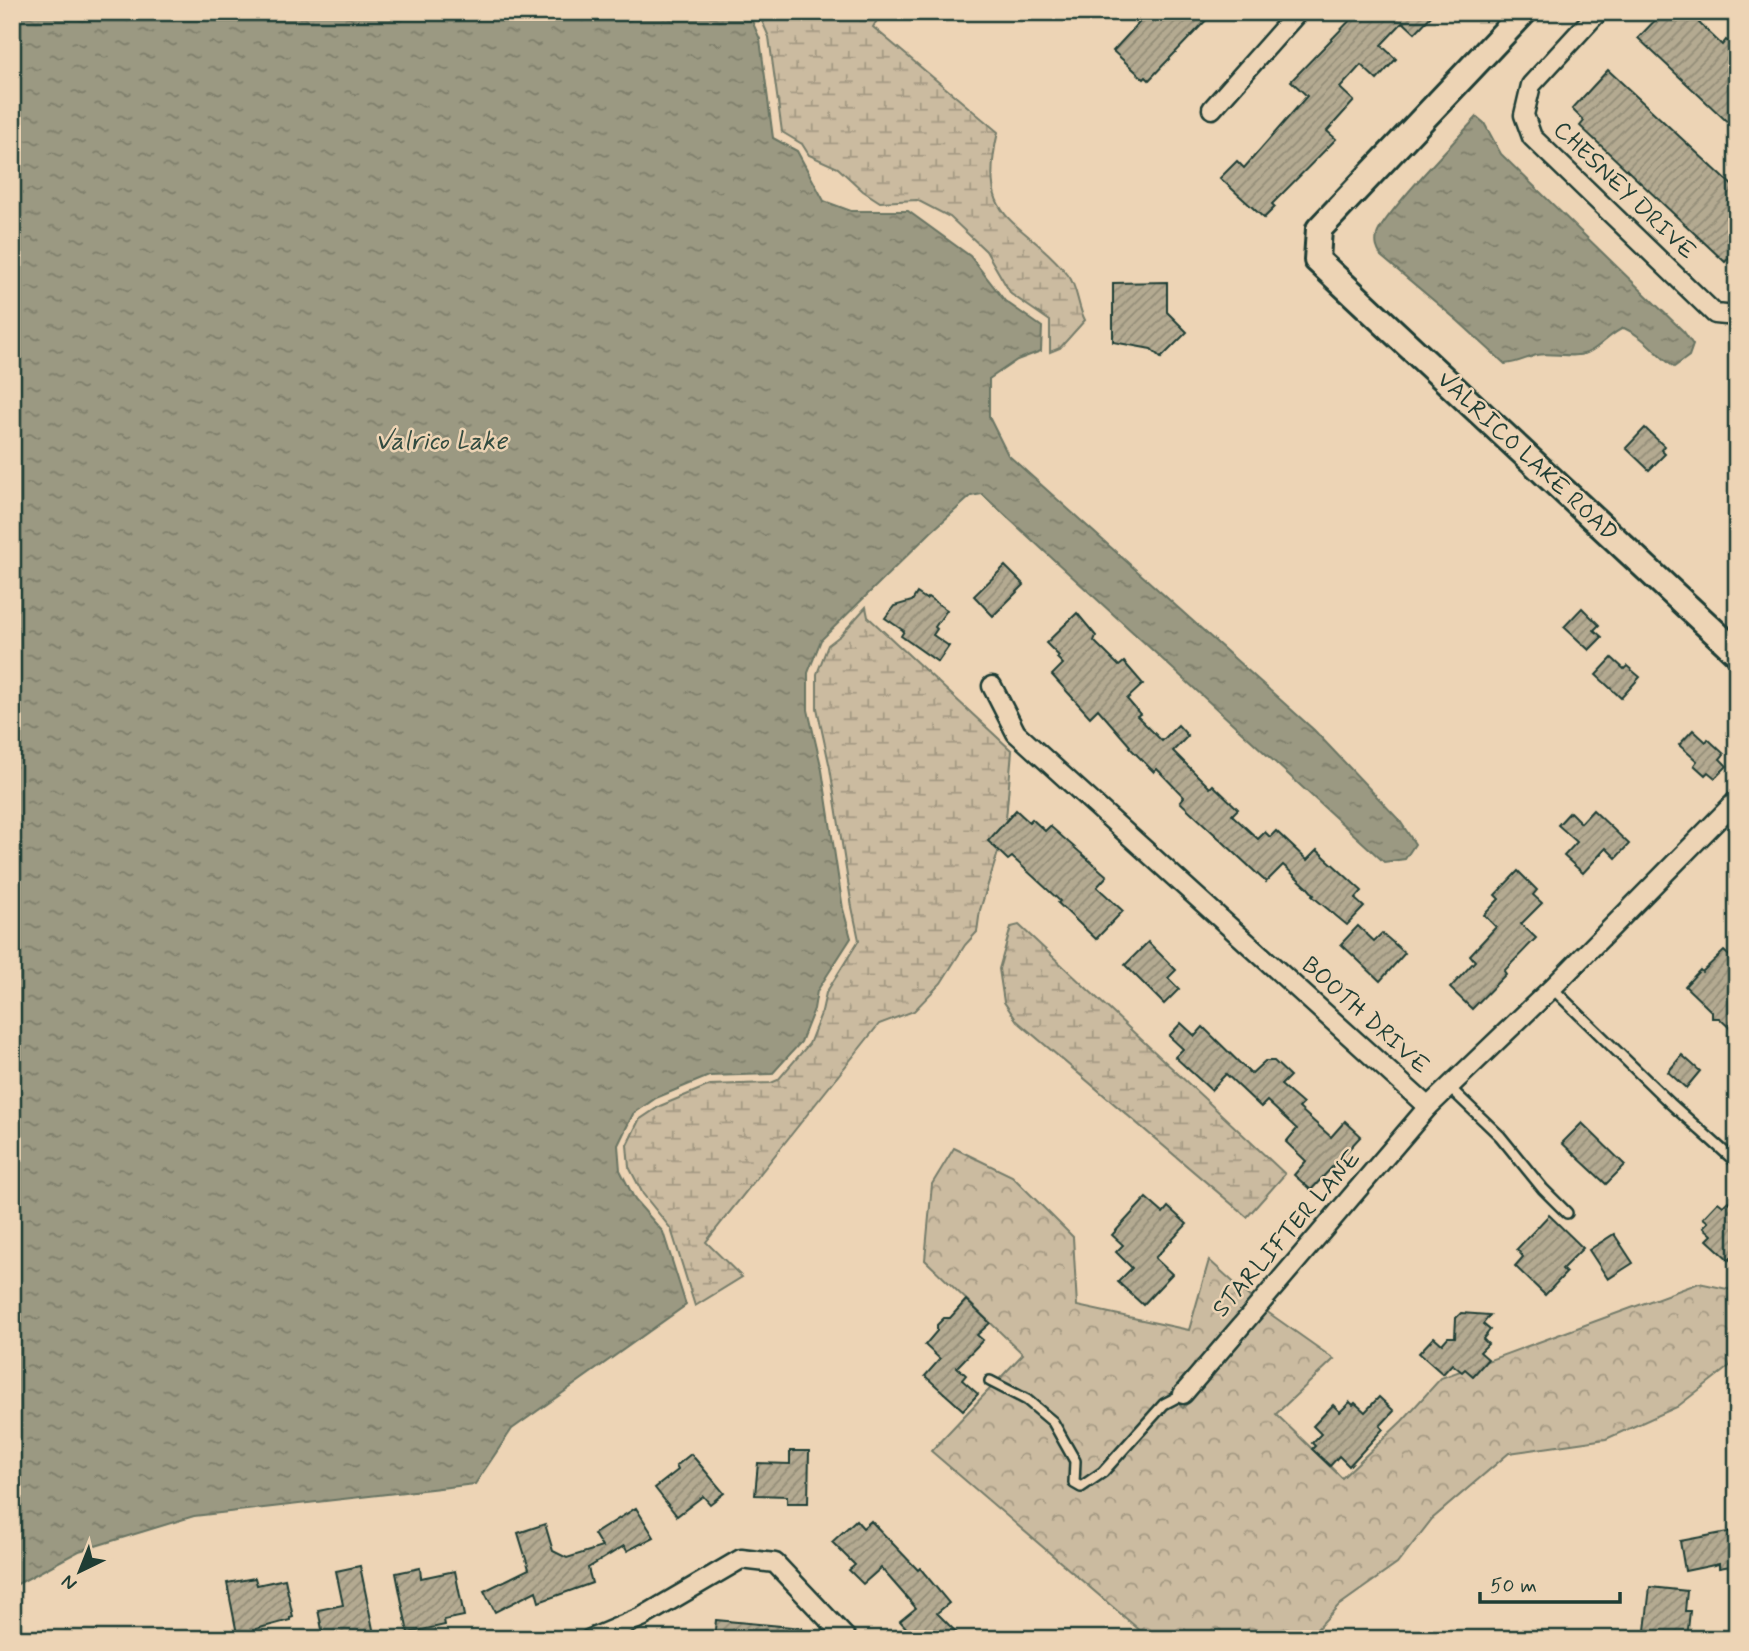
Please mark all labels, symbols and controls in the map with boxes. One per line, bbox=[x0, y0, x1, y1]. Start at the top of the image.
street label: CHESNEY DRIVE bbox=[1546, 115, 1702, 267]
street label: VALRICO LAKE ROAD bbox=[1430, 365, 1624, 549]
water label: Valrico Lake bbox=[375, 425, 508, 459]
street label: BOOTH DRIVE bbox=[1295, 950, 1435, 1082]
street label: STARLIFTER LANE bbox=[1206, 1144, 1368, 1324]
north arrow bbox=[46, 1536, 116, 1606]
scale bar bbox=[1480, 1560, 1620, 1604]
text: N bbox=[56, 1569, 83, 1596]
text: 50 m bbox=[1490, 1572, 1537, 1600]

